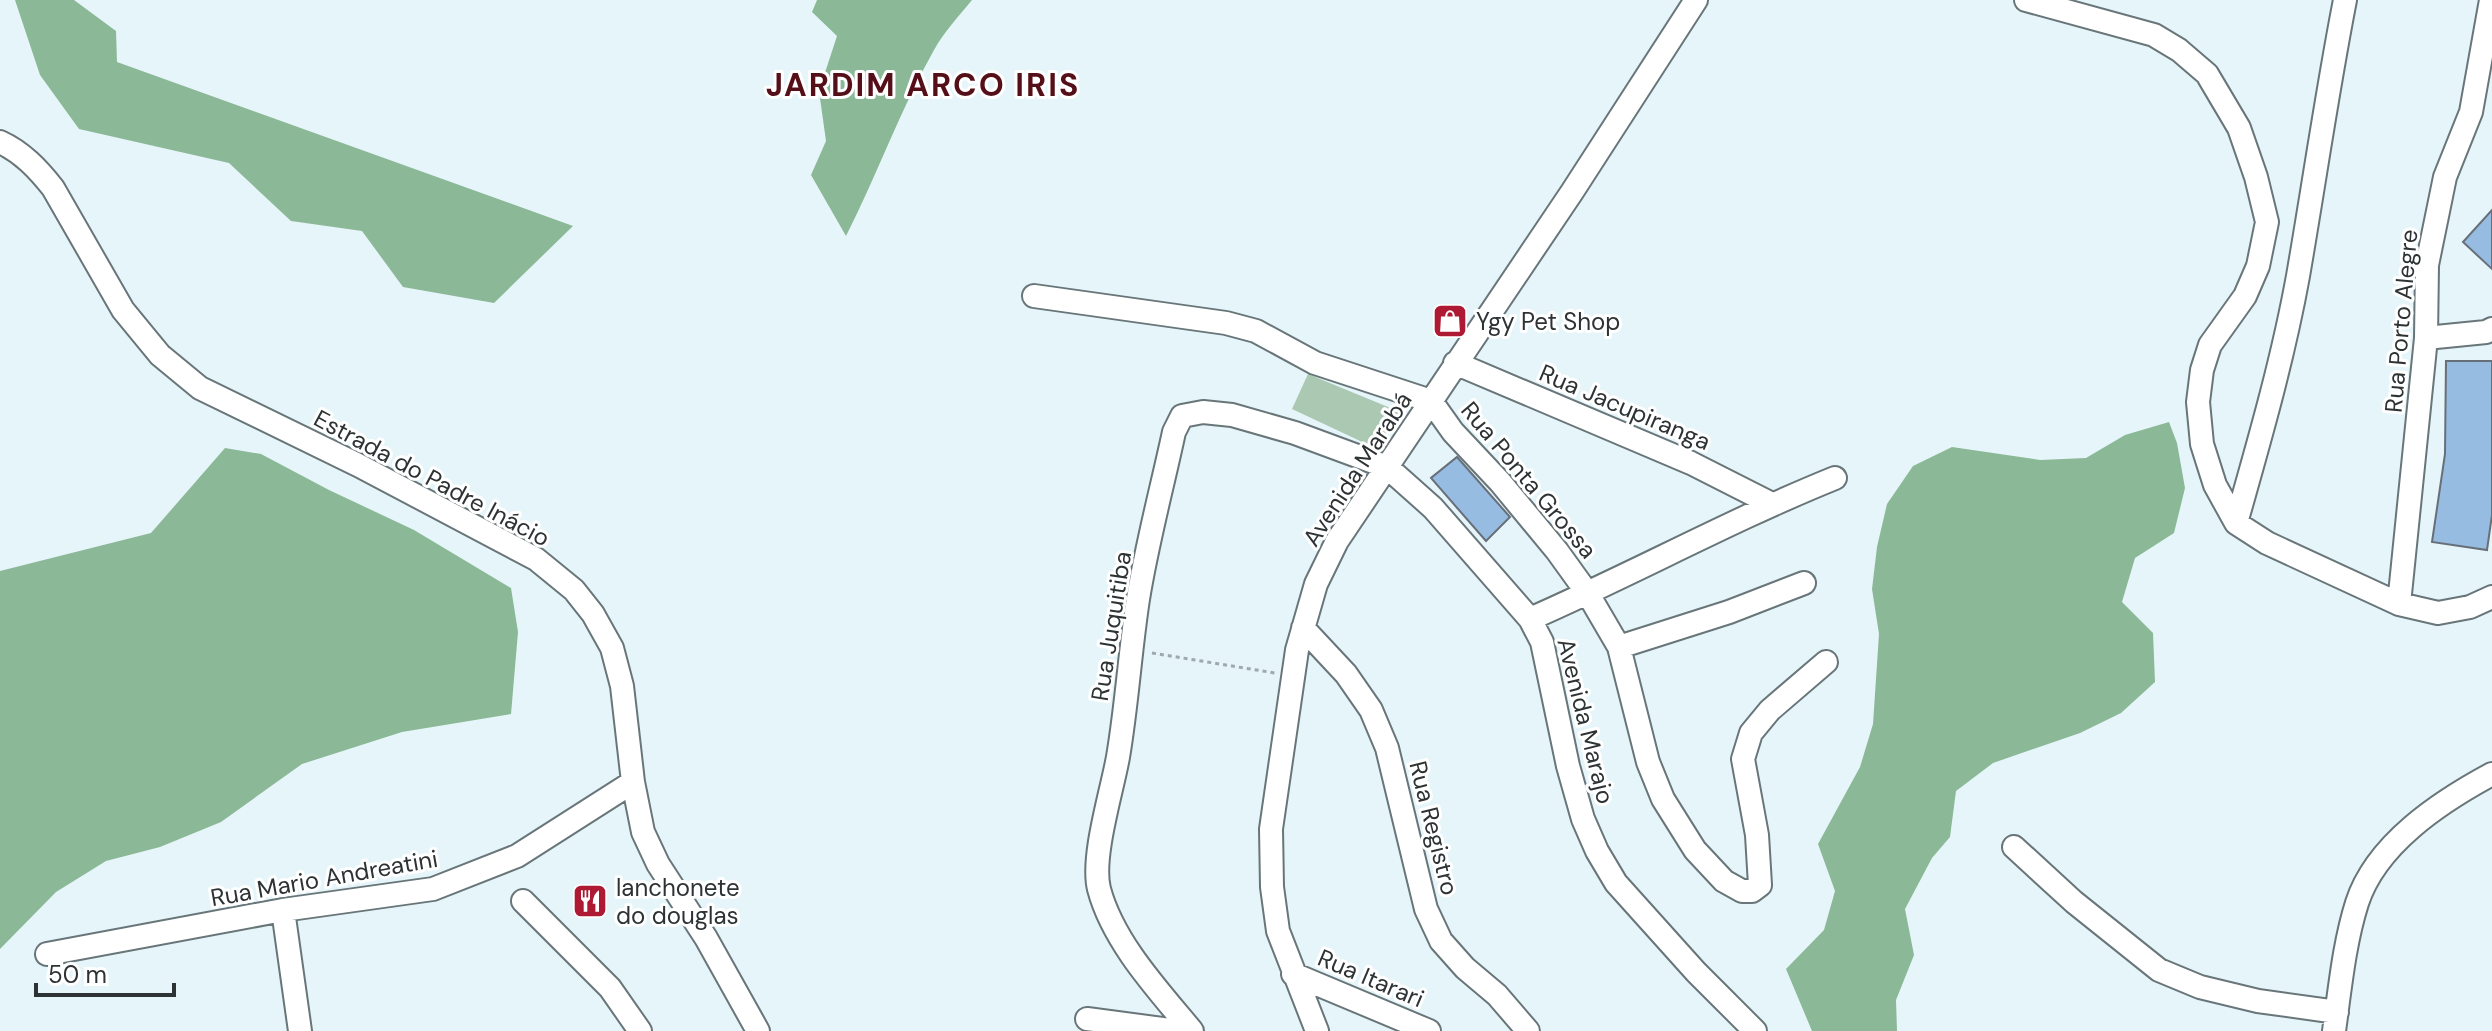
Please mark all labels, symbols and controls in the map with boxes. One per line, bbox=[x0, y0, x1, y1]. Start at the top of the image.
district label: JARDIM ARCO IRIS bbox=[766, 64, 1080, 106]
street label: Rua Porto Alegre bbox=[2378, 228, 2424, 414]
shop icon: Ygy Pet Shop bbox=[1431, 302, 1469, 340]
place label: Ygy Pet Shop bbox=[1476, 306, 1620, 337]
street label: Rua Jacupiranga bbox=[1535, 357, 1715, 457]
street label: Avenida Marabá bbox=[1296, 386, 1418, 552]
street label: Rua Ponta Grossa bbox=[1454, 395, 1604, 565]
street label: Estrada do Padre Inácio bbox=[309, 403, 555, 553]
street label: Rua Juquitiba bbox=[1084, 549, 1138, 703]
street label: Avenida Marajo bbox=[1550, 635, 1622, 807]
street label: Rua Registro bbox=[1402, 758, 1466, 898]
street label: Rua Mario Andreatini bbox=[208, 843, 440, 913]
place label: lanchonete do douglas bbox=[616, 872, 740, 931]
restaurant icon: lanchonete do douglas bbox=[571, 882, 609, 920]
street label: Rua Itarari bbox=[1313, 942, 1429, 1014]
scale bar bbox=[36, 947, 174, 997]
text: 50 m bbox=[48, 959, 107, 990]

